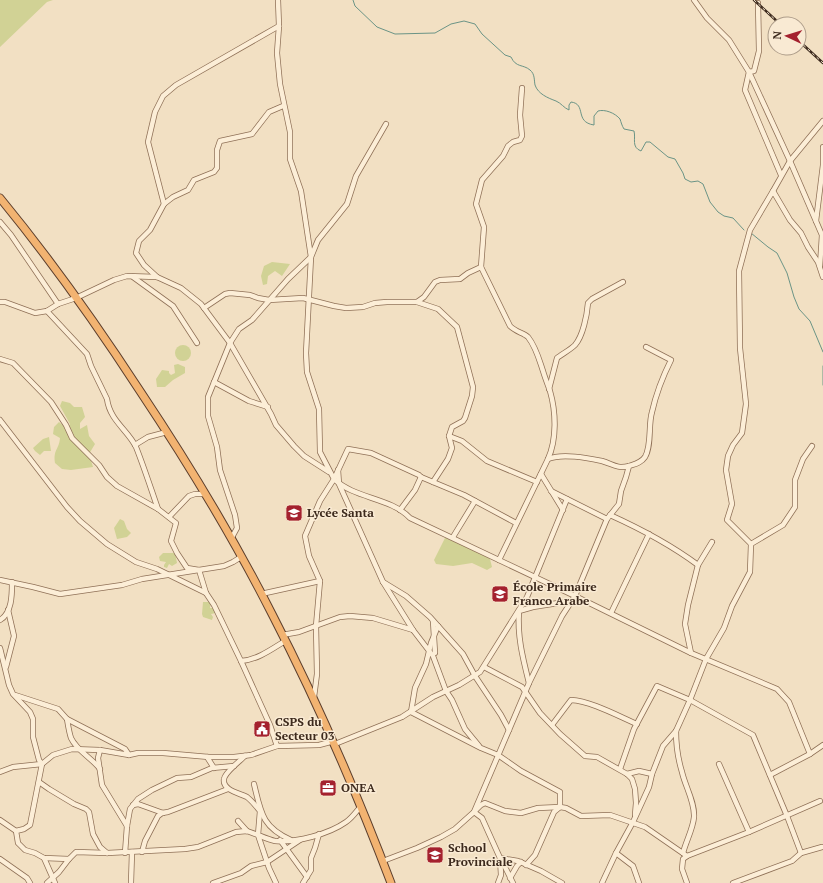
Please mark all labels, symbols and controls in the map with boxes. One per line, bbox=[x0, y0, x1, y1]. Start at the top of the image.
north arrow bbox=[767, 16, 807, 56]
text: N bbox=[770, 30, 784, 40]
school or university icon: Lycée Santa bbox=[284, 503, 304, 523]
place label: Lycée Santa bbox=[307, 505, 374, 520]
place label: École Primaire Franco Arabe bbox=[513, 579, 597, 608]
school or university icon: École Primaire Franco Arabe bbox=[490, 584, 510, 604]
place label: CSPS du Secteur 03 bbox=[275, 714, 335, 743]
public building icon: CSPS du Secteur 03 bbox=[252, 719, 272, 739]
office icon: ONEA bbox=[318, 778, 338, 798]
place label: ONEA bbox=[341, 780, 375, 795]
place label: School Provinciale bbox=[448, 840, 513, 869]
school or university icon: School Provinciale bbox=[425, 845, 445, 865]

